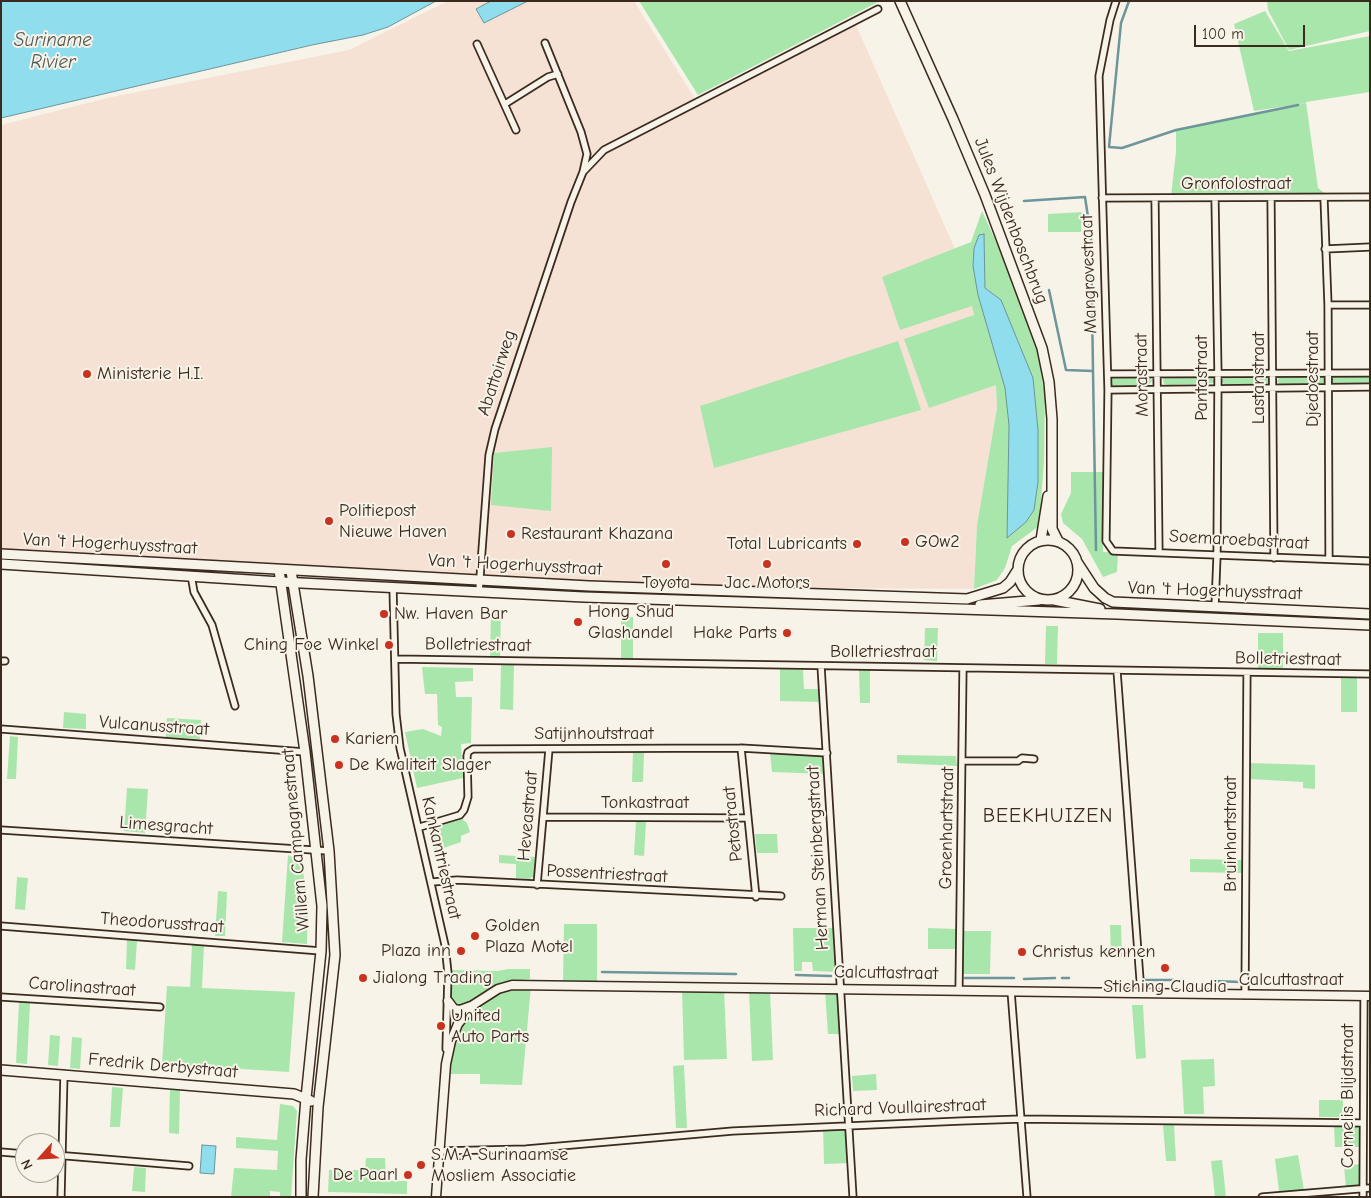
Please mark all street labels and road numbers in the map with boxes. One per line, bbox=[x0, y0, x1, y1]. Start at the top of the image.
street label: Jules Wijdenboschbrug bbox=[969, 135, 1053, 307]
street label: Gronfolostraat bbox=[1181, 173, 1291, 195]
street label: Mangrovestraat bbox=[1076, 214, 1102, 334]
street label: Abattoirweg bbox=[473, 327, 521, 419]
street label: Djedoestraat bbox=[1302, 331, 1324, 427]
street label: Lastanstraat bbox=[1248, 332, 1270, 424]
street label: Morastraat bbox=[1130, 333, 1154, 417]
street label: Pantastraat bbox=[1191, 335, 1213, 421]
street label: Soemaroebastraat bbox=[1168, 526, 1310, 554]
street label: Van 't Hogerhuysstraat bbox=[22, 529, 198, 559]
street label: Van 't Hogerhuysstraat bbox=[427, 550, 603, 580]
street label: Van 't Hogerhuysstraat bbox=[1128, 577, 1302, 605]
street label: Bolletriestraat bbox=[425, 633, 531, 657]
street label: Bolletriestraat bbox=[830, 641, 936, 663]
street label: Bolletriestraat bbox=[1235, 647, 1341, 671]
street label: Vulcanusstraat bbox=[98, 711, 210, 741]
street label: Satijnhoutstraat bbox=[534, 723, 654, 745]
street label: Willem Campagnestraat bbox=[277, 748, 315, 932]
street label: Herman Steinbergstraat bbox=[802, 765, 834, 951]
street label: Groenhartstraat bbox=[935, 767, 959, 889]
street label: Heveastraat bbox=[513, 770, 543, 862]
street label: Bruinhartstraat bbox=[1220, 776, 1242, 892]
street label: Petostraat bbox=[718, 785, 748, 863]
street label: Tonkastraat bbox=[601, 792, 689, 814]
street label: Kankantriestraat bbox=[416, 794, 466, 922]
street label: Limesgracht bbox=[119, 812, 213, 840]
street label: Possentriestraat bbox=[546, 860, 668, 888]
street label: Theodorusstraat bbox=[100, 908, 224, 938]
street label: Calcuttastraat bbox=[834, 961, 938, 985]
street label: Calcuttastraat bbox=[1239, 969, 1343, 991]
street label: Carolinastraat bbox=[28, 972, 136, 1002]
street label: Cornelis Blijdstraat bbox=[1337, 1024, 1359, 1168]
street label: Fredrik Derbystraat bbox=[87, 1049, 239, 1083]
street label: Richard Voullairestraat bbox=[814, 1094, 986, 1122]

